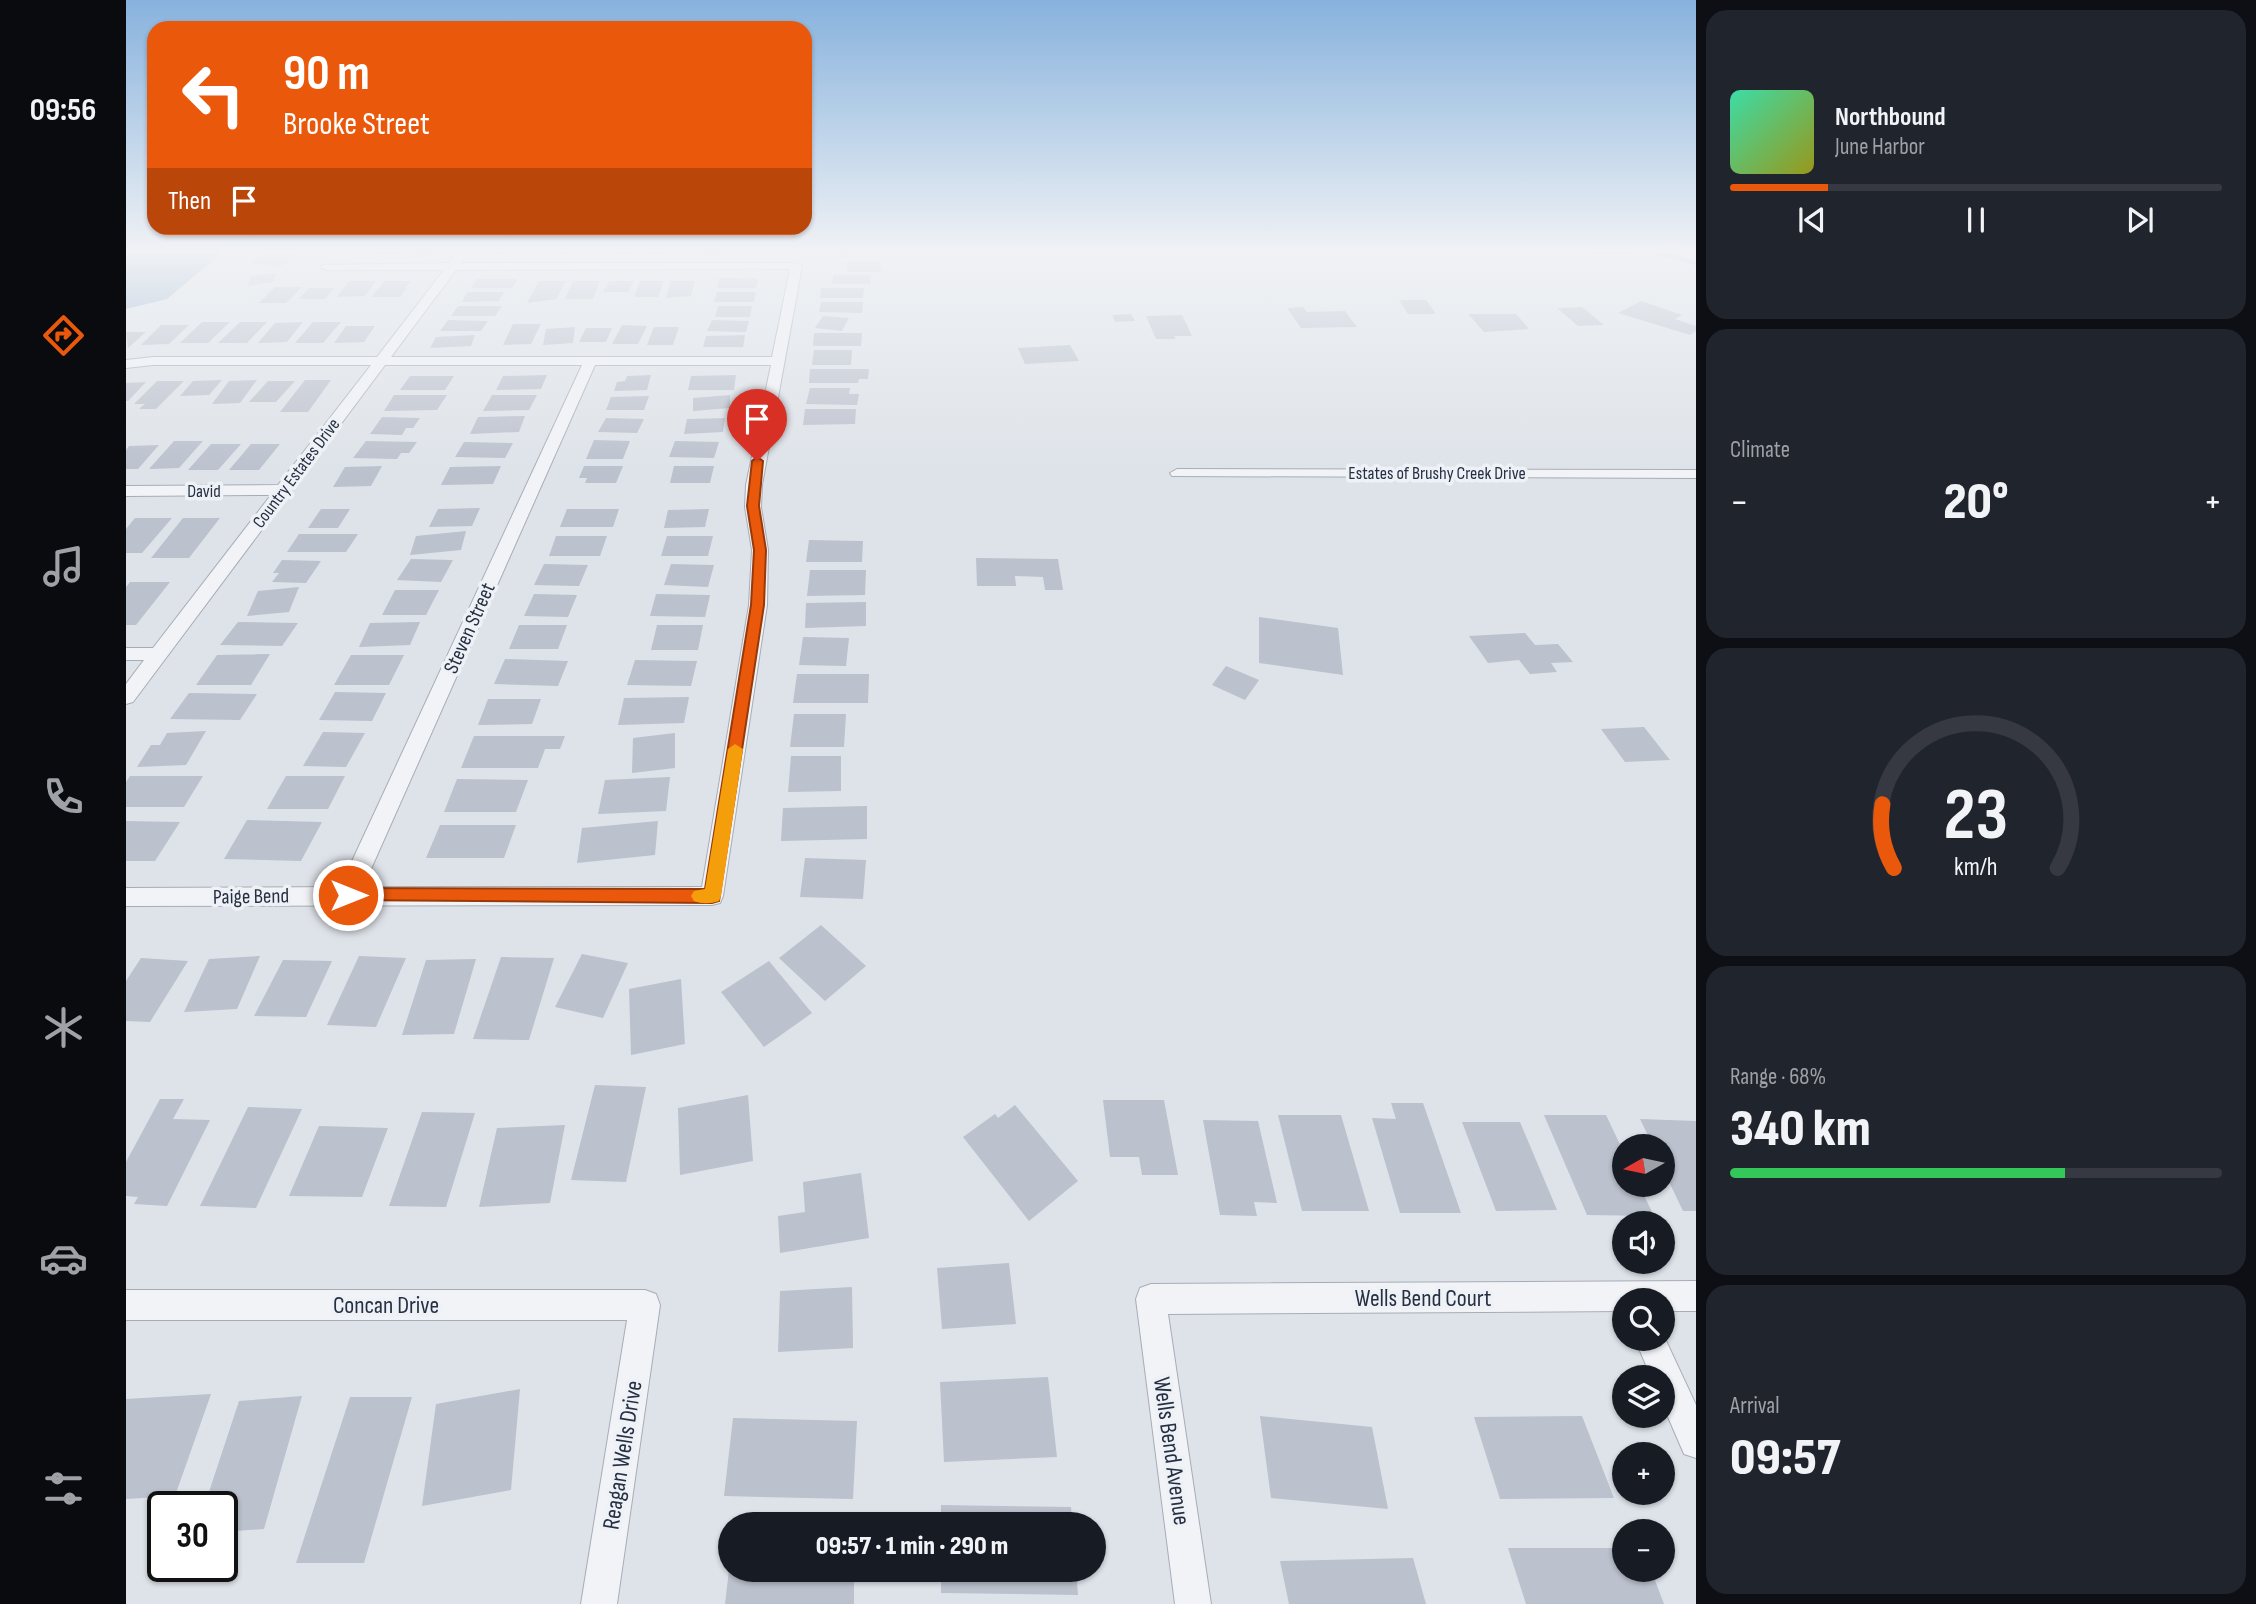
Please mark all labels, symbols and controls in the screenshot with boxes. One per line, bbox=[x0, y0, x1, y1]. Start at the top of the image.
text: 90 m bbox=[283, 45, 370, 104]
icon: left bbox=[168, 49, 259, 140]
text: 09:56 bbox=[30, 91, 96, 130]
text: Northbound bbox=[1835, 102, 1946, 133]
text: Brooke Street bbox=[283, 105, 430, 144]
text: June Harbor bbox=[1835, 133, 1925, 161]
icon: arrive bbox=[225, 182, 263, 220]
text: Then bbox=[168, 186, 211, 217]
icon: previous bbox=[1793, 201, 1831, 239]
icon: pause bbox=[1957, 201, 1995, 239]
icon: next bbox=[2121, 201, 2159, 239]
icon: directions bbox=[39, 311, 88, 360]
pin bbox=[727, 389, 787, 461]
icon: arrive bbox=[738, 400, 776, 438]
street label: Country Estates Drive bbox=[248, 414, 344, 532]
text: Climate bbox=[1730, 436, 1790, 464]
street label: Estates of Brushy Creek Drive bbox=[1348, 463, 1526, 484]
text: 20° bbox=[1943, 471, 2009, 534]
text: − bbox=[1730, 480, 1749, 525]
text: + bbox=[2203, 480, 2222, 525]
street label: David bbox=[187, 481, 221, 502]
icon: music bbox=[39, 542, 88, 591]
street label: Steven Street bbox=[438, 579, 501, 677]
icon: phone bbox=[39, 772, 88, 821]
text: 23 bbox=[1944, 772, 2008, 860]
text: km/h bbox=[1954, 852, 1998, 883]
position arrow bbox=[311, 858, 385, 932]
street label: Paige Bend bbox=[213, 883, 289, 910]
icon: climate bbox=[39, 1003, 88, 1052]
text: Range · 68% bbox=[1730, 1063, 1826, 1091]
text: 340 km bbox=[1730, 1098, 1871, 1161]
north arrow bbox=[1612, 1134, 1675, 1197]
map controls bbox=[1612, 1134, 1675, 1582]
button: sound bbox=[1612, 1211, 1675, 1274]
icon: car bbox=[39, 1234, 88, 1283]
street label: Wells Bend Court bbox=[1355, 1284, 1491, 1313]
button: search bbox=[1612, 1288, 1675, 1351]
street label: Concan Drive bbox=[333, 1291, 439, 1320]
button: layers bbox=[1612, 1365, 1675, 1428]
street label: Wells Bend Avenue bbox=[1147, 1375, 1196, 1527]
street label: Reagan Wells Drive bbox=[596, 1379, 649, 1532]
text: Arrival bbox=[1730, 1392, 1779, 1420]
text: 09:57 bbox=[1730, 1427, 1840, 1490]
button: + bbox=[1612, 1442, 1675, 1505]
icon: filters bbox=[39, 1464, 88, 1513]
speed limit sign: 30 bbox=[147, 1491, 238, 1582]
button: − bbox=[1612, 1519, 1675, 1582]
text: 09:57 · 1 min · 290 m bbox=[816, 1531, 1008, 1562]

